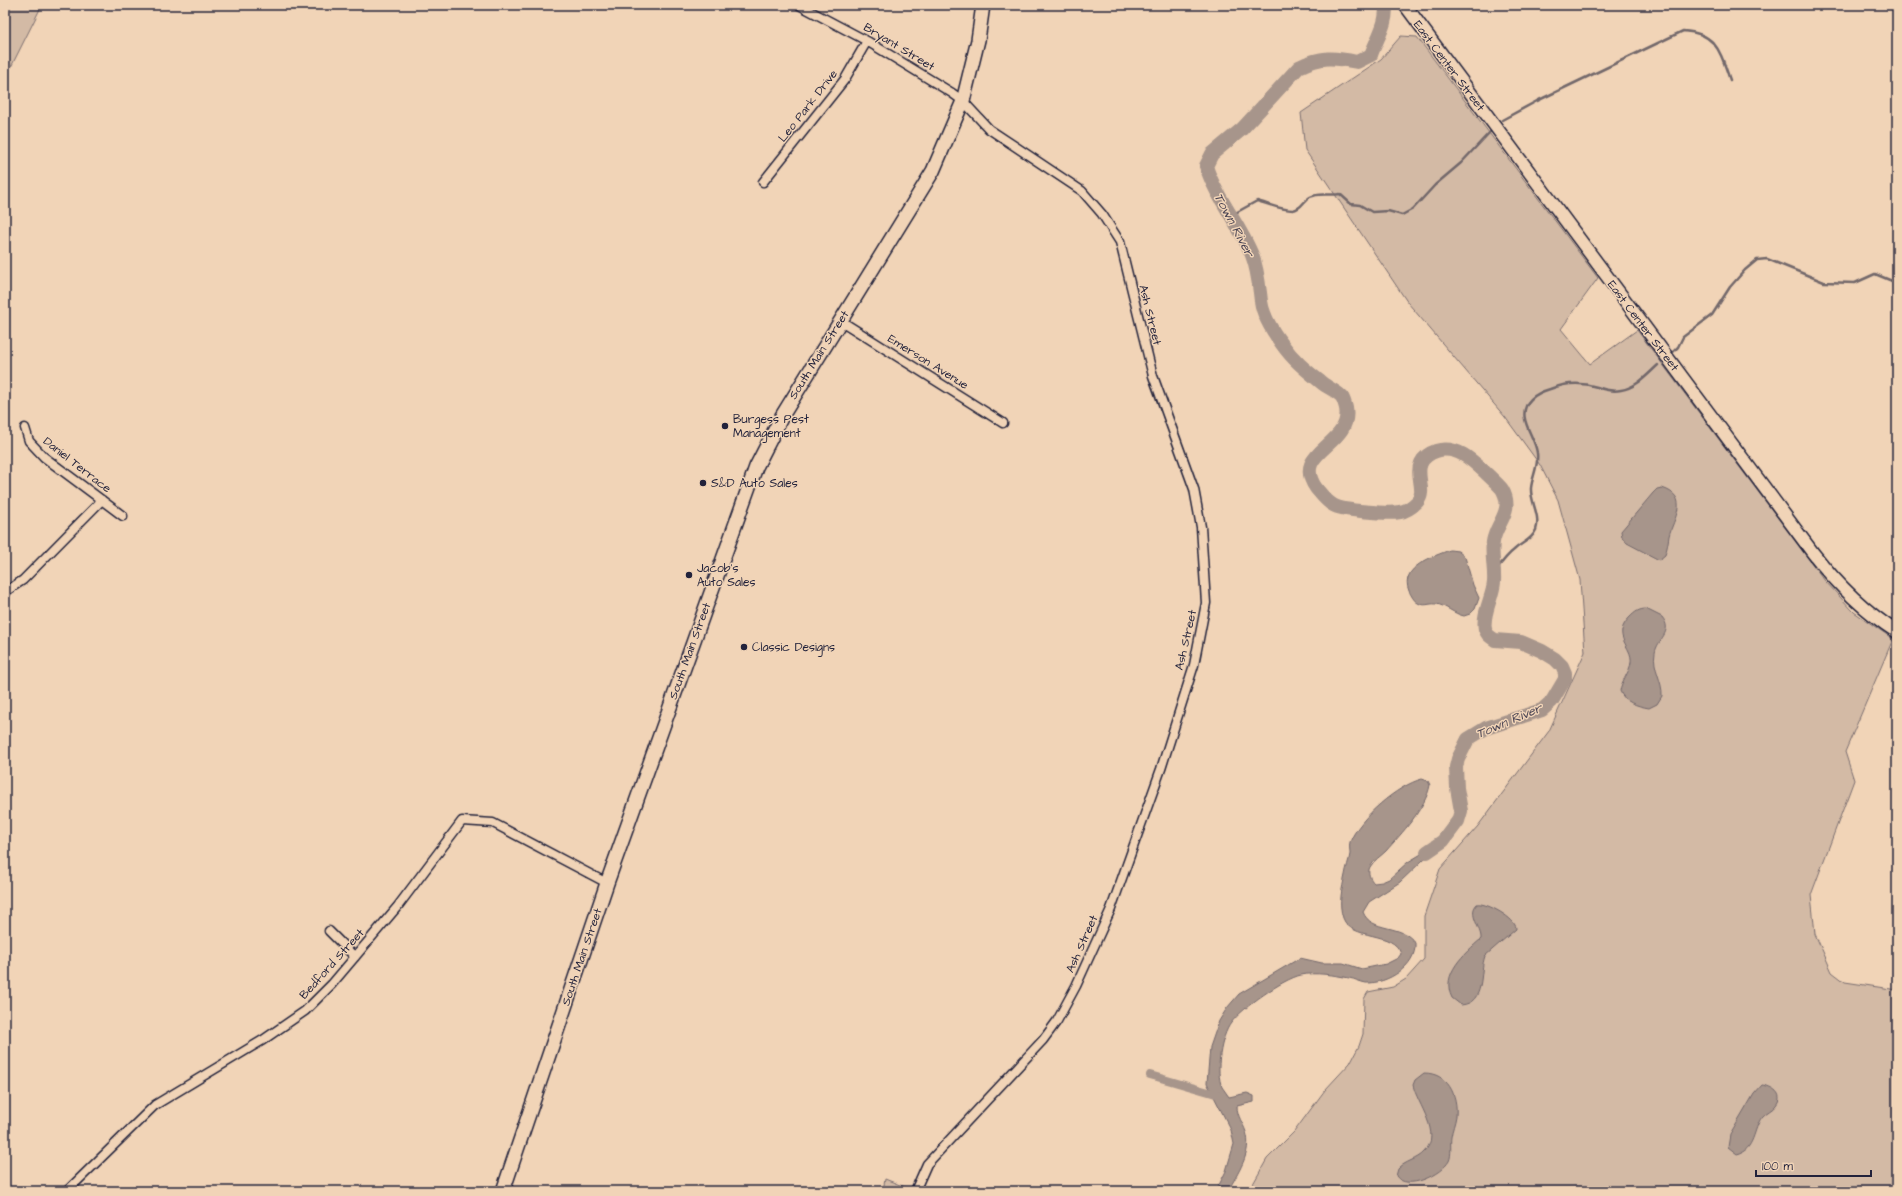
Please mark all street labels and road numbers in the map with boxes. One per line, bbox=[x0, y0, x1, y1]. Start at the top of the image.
street label: East Center Street bbox=[1409, 17, 1489, 115]
street label: Bryant Street bbox=[860, 19, 938, 76]
street label: Leo Park Drive bbox=[774, 66, 842, 146]
street label: East Center Street bbox=[1603, 277, 1683, 375]
street label: Ash Street bbox=[1134, 283, 1166, 347]
street label: South Main Street bbox=[785, 307, 853, 403]
street label: Emerson Avenue bbox=[884, 330, 972, 394]
street label: Daniel Terrace bbox=[39, 433, 115, 497]
street label: South Main Street bbox=[665, 600, 715, 702]
street label: Ash Street bbox=[1171, 608, 1201, 672]
street label: South Main Street bbox=[557, 906, 607, 1008]
street label: Ash Street bbox=[1062, 912, 1102, 976]
street label: Bedford Street bbox=[296, 925, 368, 1003]

